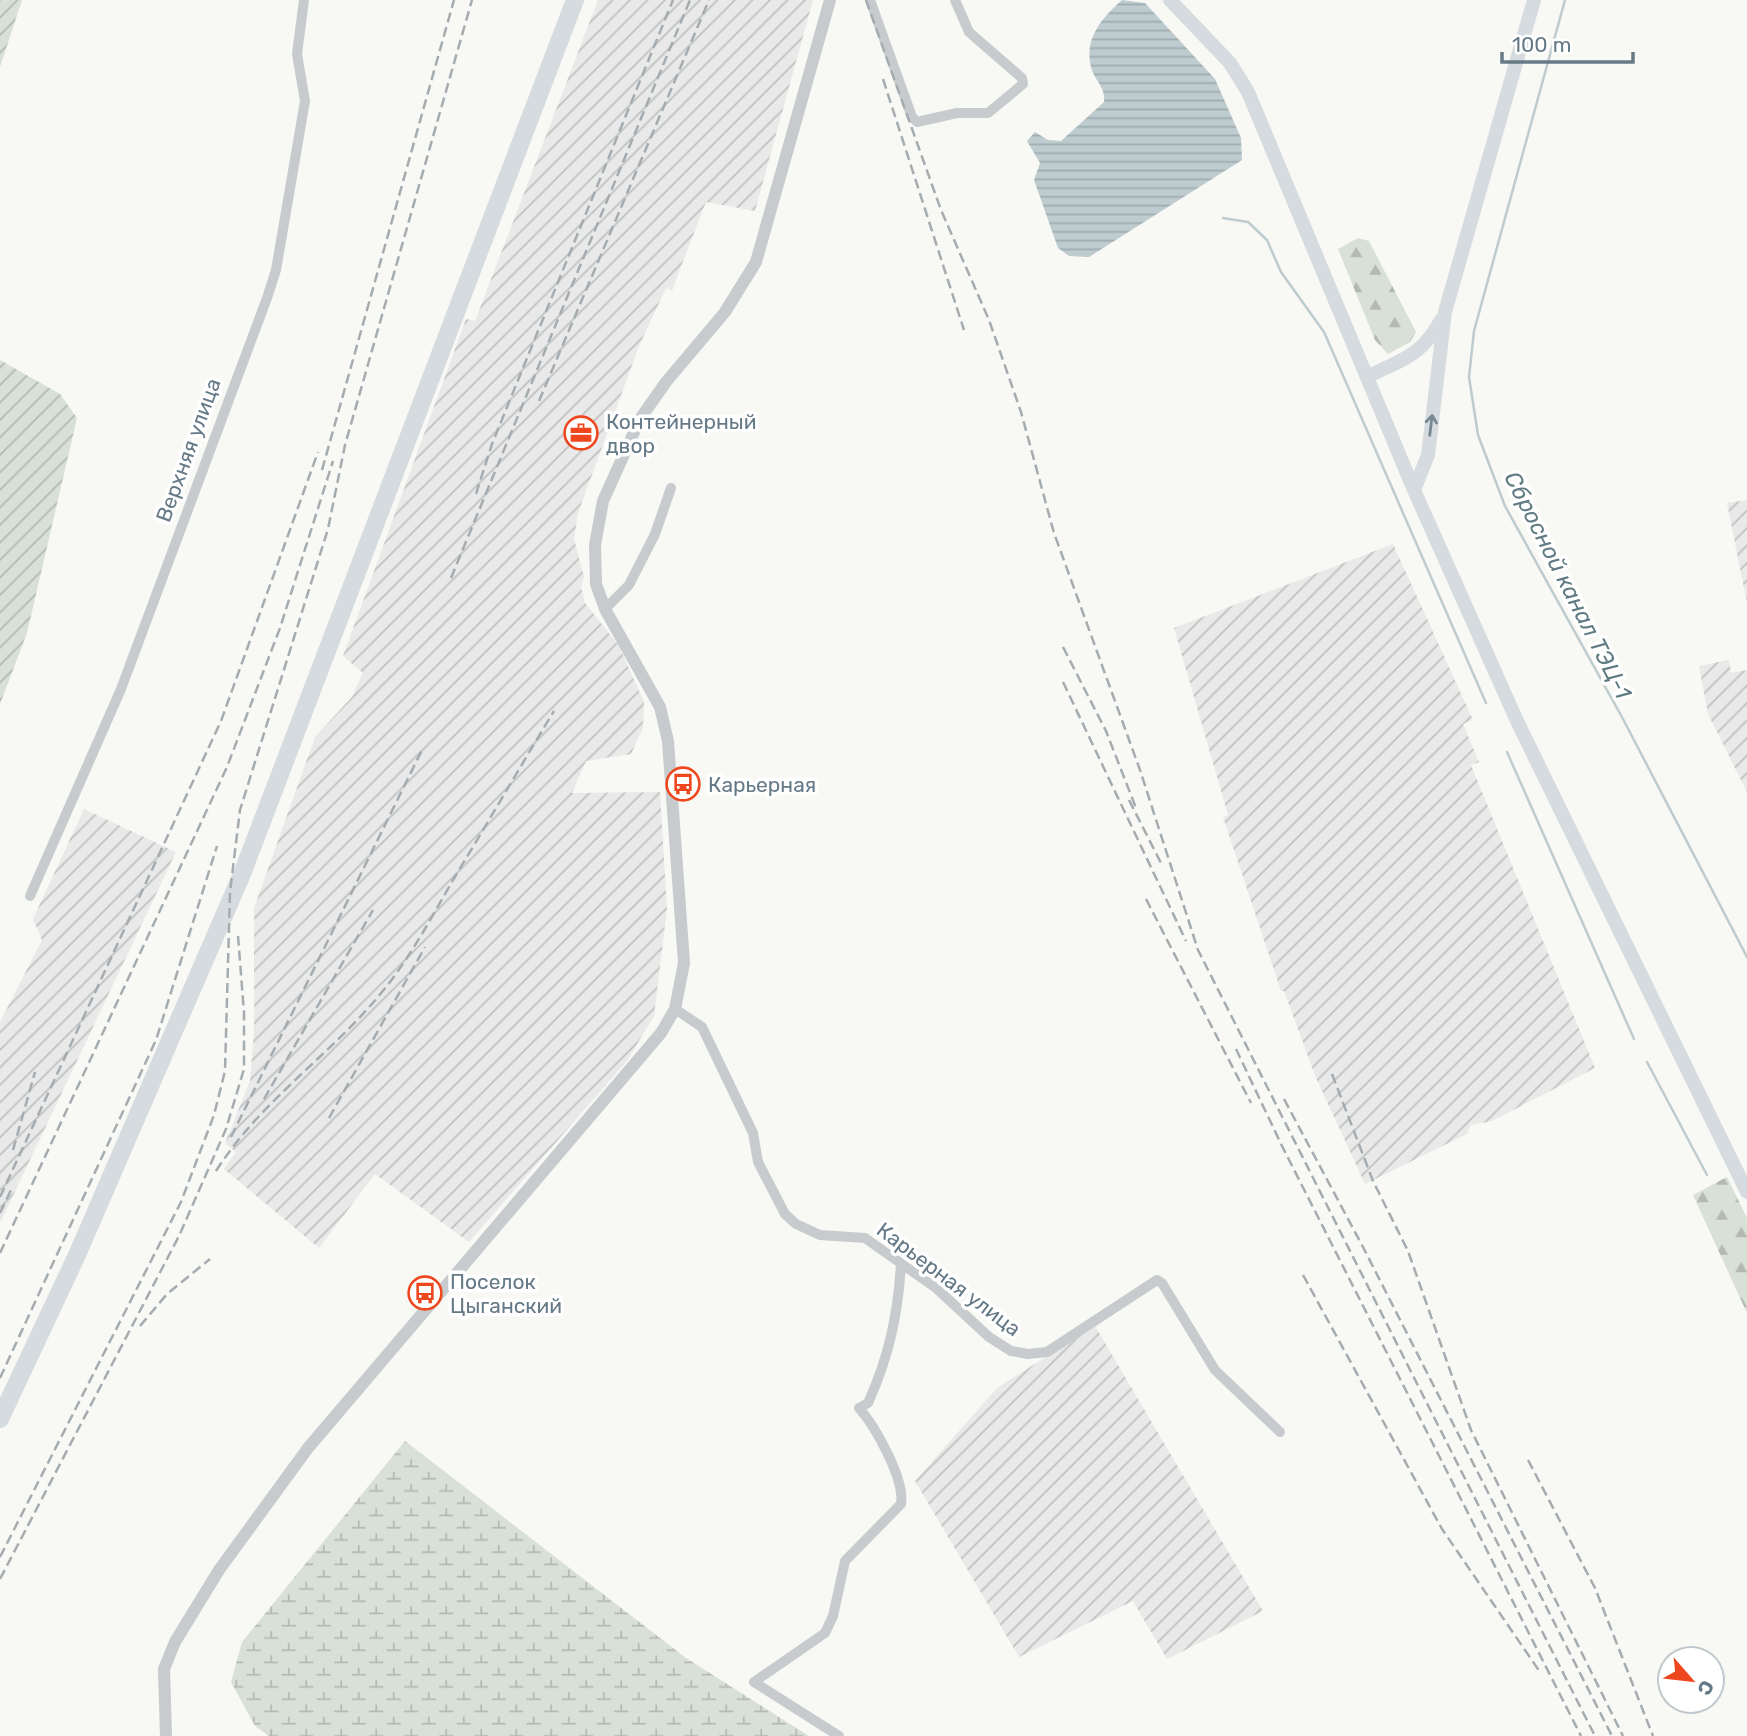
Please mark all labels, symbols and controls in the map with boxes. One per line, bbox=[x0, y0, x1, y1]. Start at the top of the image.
scale bar bbox=[1502, 21, 1633, 65]
text: 100 m bbox=[1512, 32, 1571, 57]
street label: Верхняя улица bbox=[150, 375, 226, 525]
place label: Контейнерный двор bbox=[606, 409, 756, 458]
office icon: Контейнерный двор bbox=[562, 414, 600, 452]
one-way arrow bbox=[1425, 414, 1438, 437]
water label: Сбросной канал ТЭЦ-1 bbox=[1498, 467, 1638, 704]
bus stop icon: Карьерная bbox=[664, 765, 702, 803]
place label: Карьерная bbox=[708, 772, 816, 797]
street label: Карьерная улица bbox=[872, 1217, 1026, 1341]
place label: Поселок Цыганский bbox=[450, 1269, 562, 1318]
bus stop icon: Поселок Цыганский bbox=[406, 1274, 444, 1312]
north arrow bbox=[1656, 1645, 1726, 1715]
text: С bbox=[1692, 1676, 1719, 1699]

